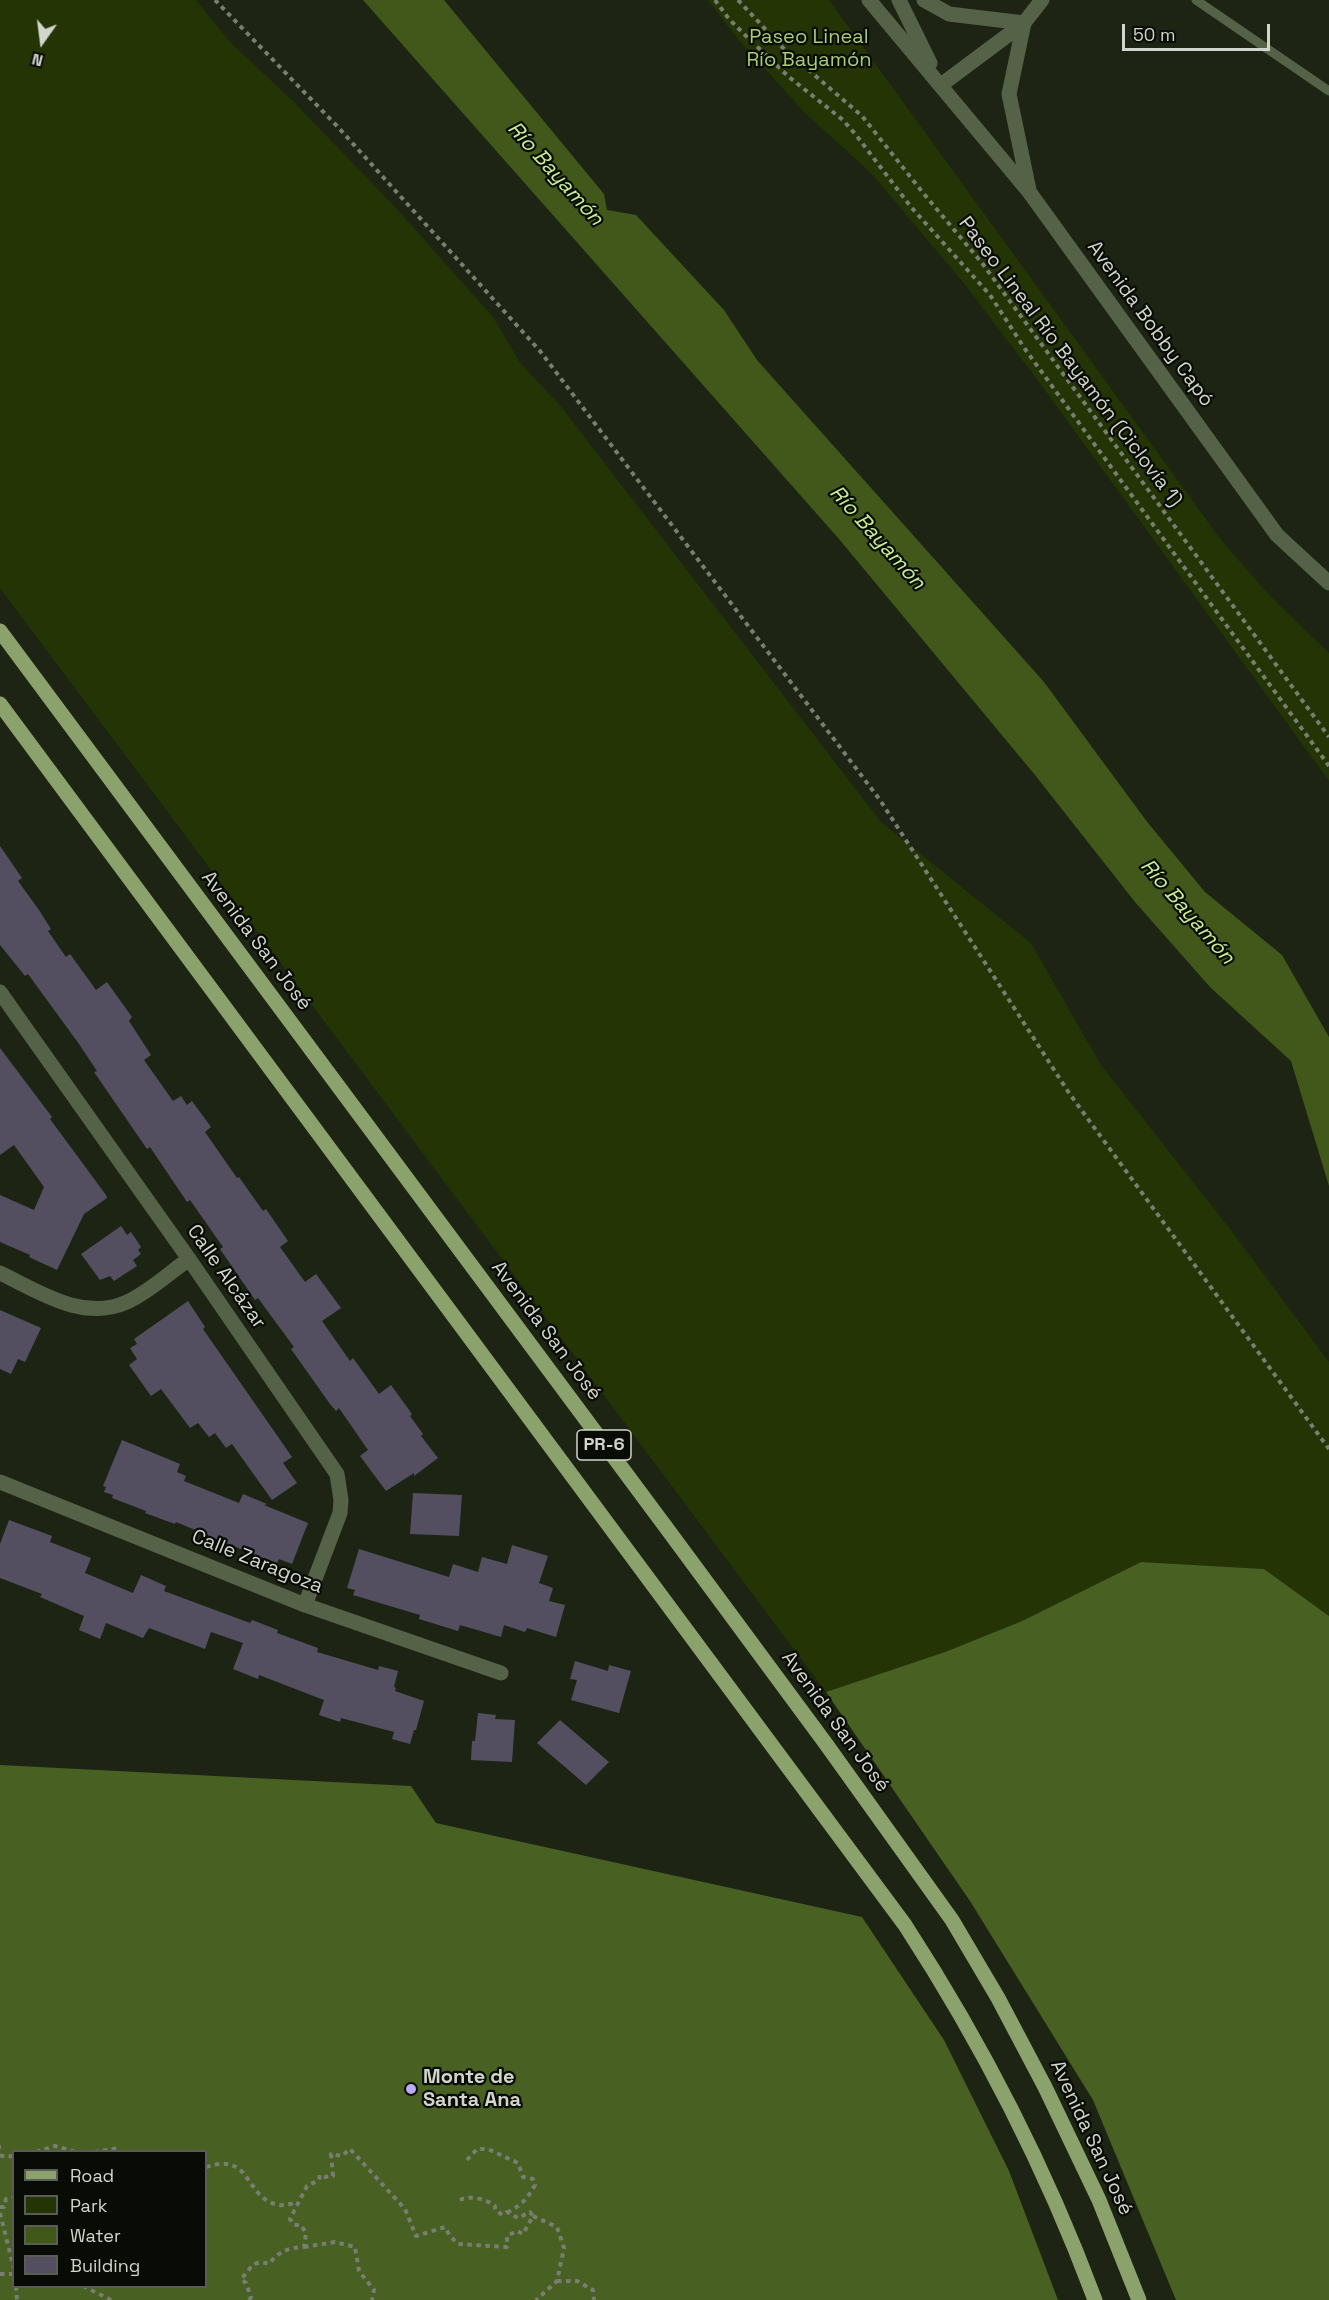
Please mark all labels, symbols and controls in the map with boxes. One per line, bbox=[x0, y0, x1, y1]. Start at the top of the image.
north arrow bbox=[12, 12, 72, 72]
scale bar bbox=[1125, 12, 1274, 50]
text: 50 m bbox=[1133, 23, 1175, 46]
park label: Paseo Lineal Río Bayamón bbox=[746, 26, 872, 73]
text: N bbox=[30, 48, 45, 71]
water label: Río Bayamón bbox=[502, 117, 608, 231]
street label: Paseo Lineal Río Bayamón (Ciclovía 1) bbox=[953, 212, 1187, 512]
street label: Avenida Bobby Capó bbox=[1082, 236, 1218, 412]
water label: Río Bayamón bbox=[824, 481, 930, 595]
water label: Río Bayamón bbox=[1134, 854, 1240, 970]
street label: Avenida San José bbox=[196, 867, 316, 1015]
street label: Calle Alcázar bbox=[181, 1220, 271, 1334]
street label: Avenida San José bbox=[486, 1257, 606, 1405]
road number: PR-6 bbox=[577, 1430, 631, 1460]
street label: Calle Zaragoza bbox=[188, 1525, 326, 1599]
street label: Avenida San José bbox=[776, 1647, 894, 1797]
street label: Avenida San José bbox=[1045, 2057, 1137, 2219]
place label: Monte de Santa Ana bbox=[423, 2066, 521, 2113]
marker: Monte de Santa Ana bbox=[404, 2082, 418, 2096]
legend bbox=[12, 2150, 207, 2288]
text: Road bbox=[70, 2164, 114, 2187]
text: Park bbox=[70, 2194, 107, 2217]
text: Water bbox=[70, 2224, 121, 2247]
text: Building bbox=[70, 2254, 140, 2277]

